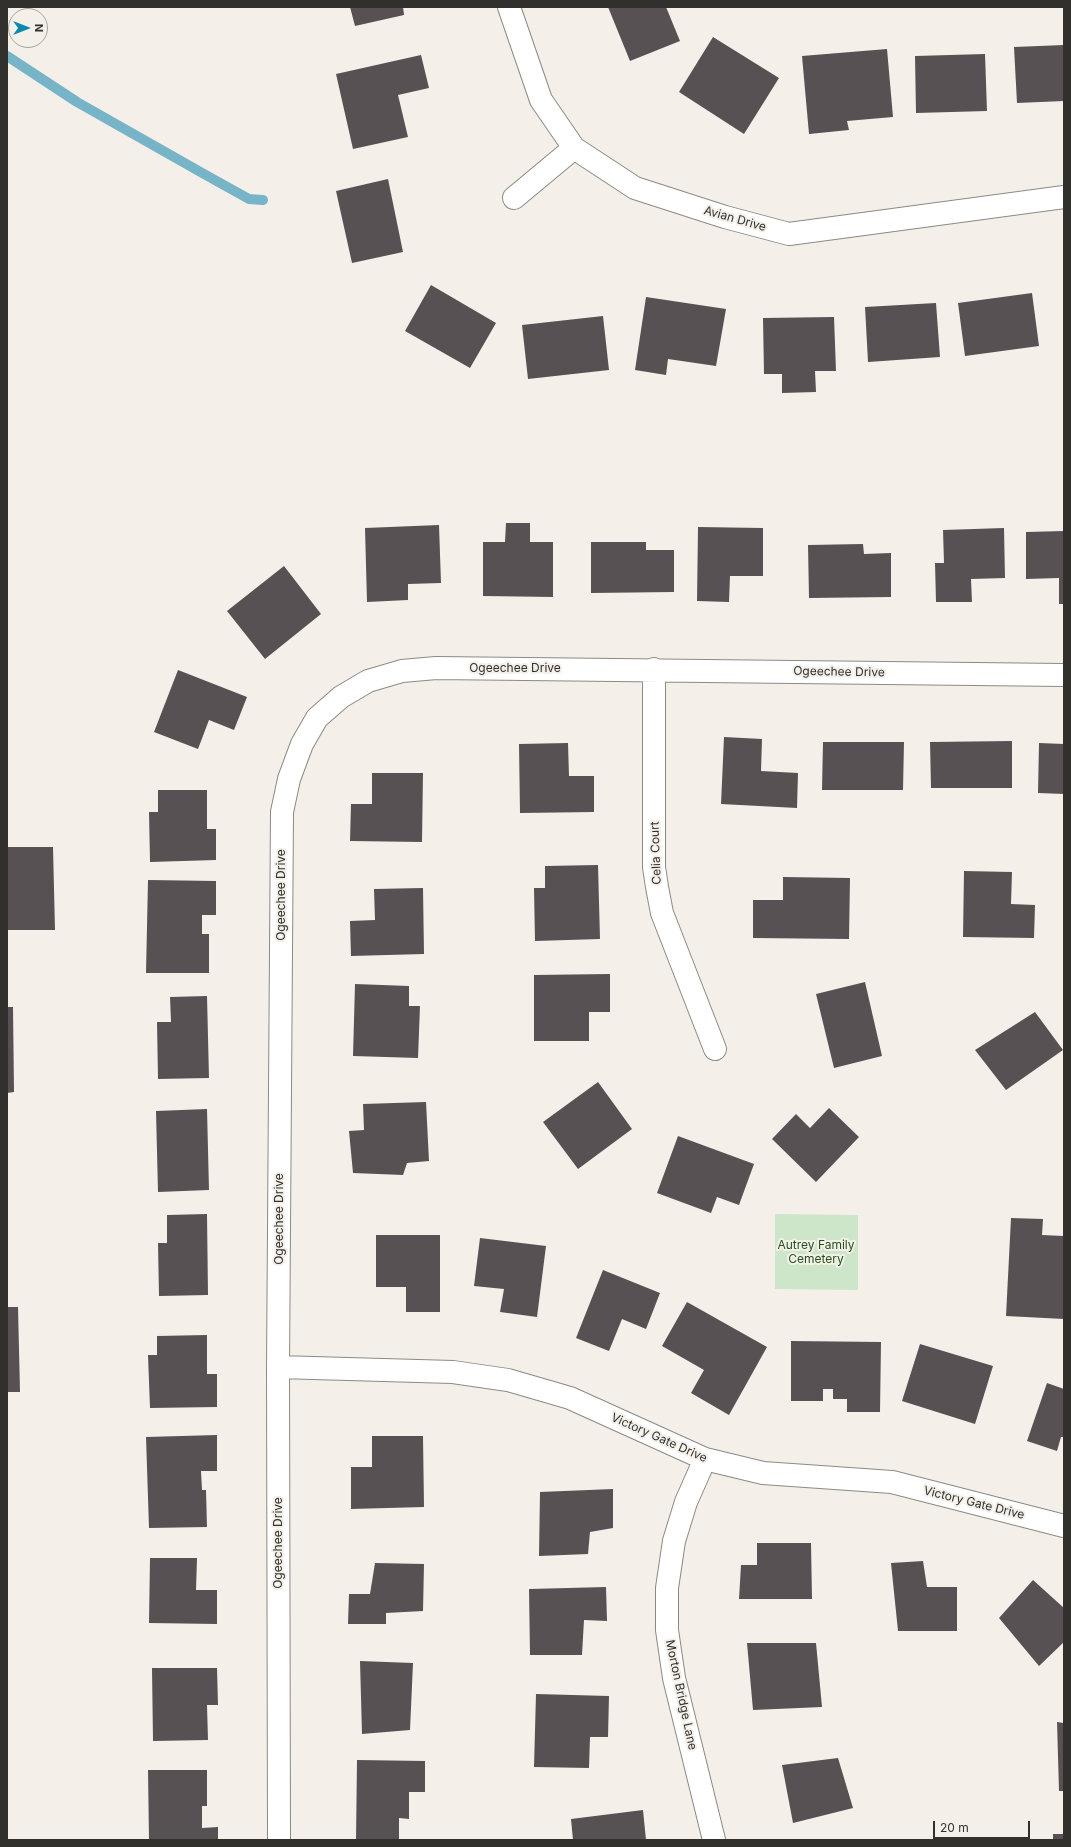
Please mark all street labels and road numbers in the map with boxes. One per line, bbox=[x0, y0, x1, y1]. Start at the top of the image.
street label: Avian Drive bbox=[702, 203, 768, 235]
street label: Ogeechee Drive bbox=[469, 661, 561, 675]
street label: Ogeechee Drive bbox=[793, 664, 885, 680]
street label: Celia Court bbox=[648, 821, 664, 885]
street label: Ogeechee Drive bbox=[274, 849, 288, 941]
street label: Ogeechee Drive bbox=[272, 1173, 286, 1265]
street label: Victory Gate Drive bbox=[609, 1410, 709, 1466]
street label: Victory Gate Drive bbox=[922, 1483, 1026, 1523]
street label: Ogeechee Drive bbox=[271, 1497, 285, 1589]
street label: Morton Bridge Lane bbox=[662, 1639, 700, 1751]

